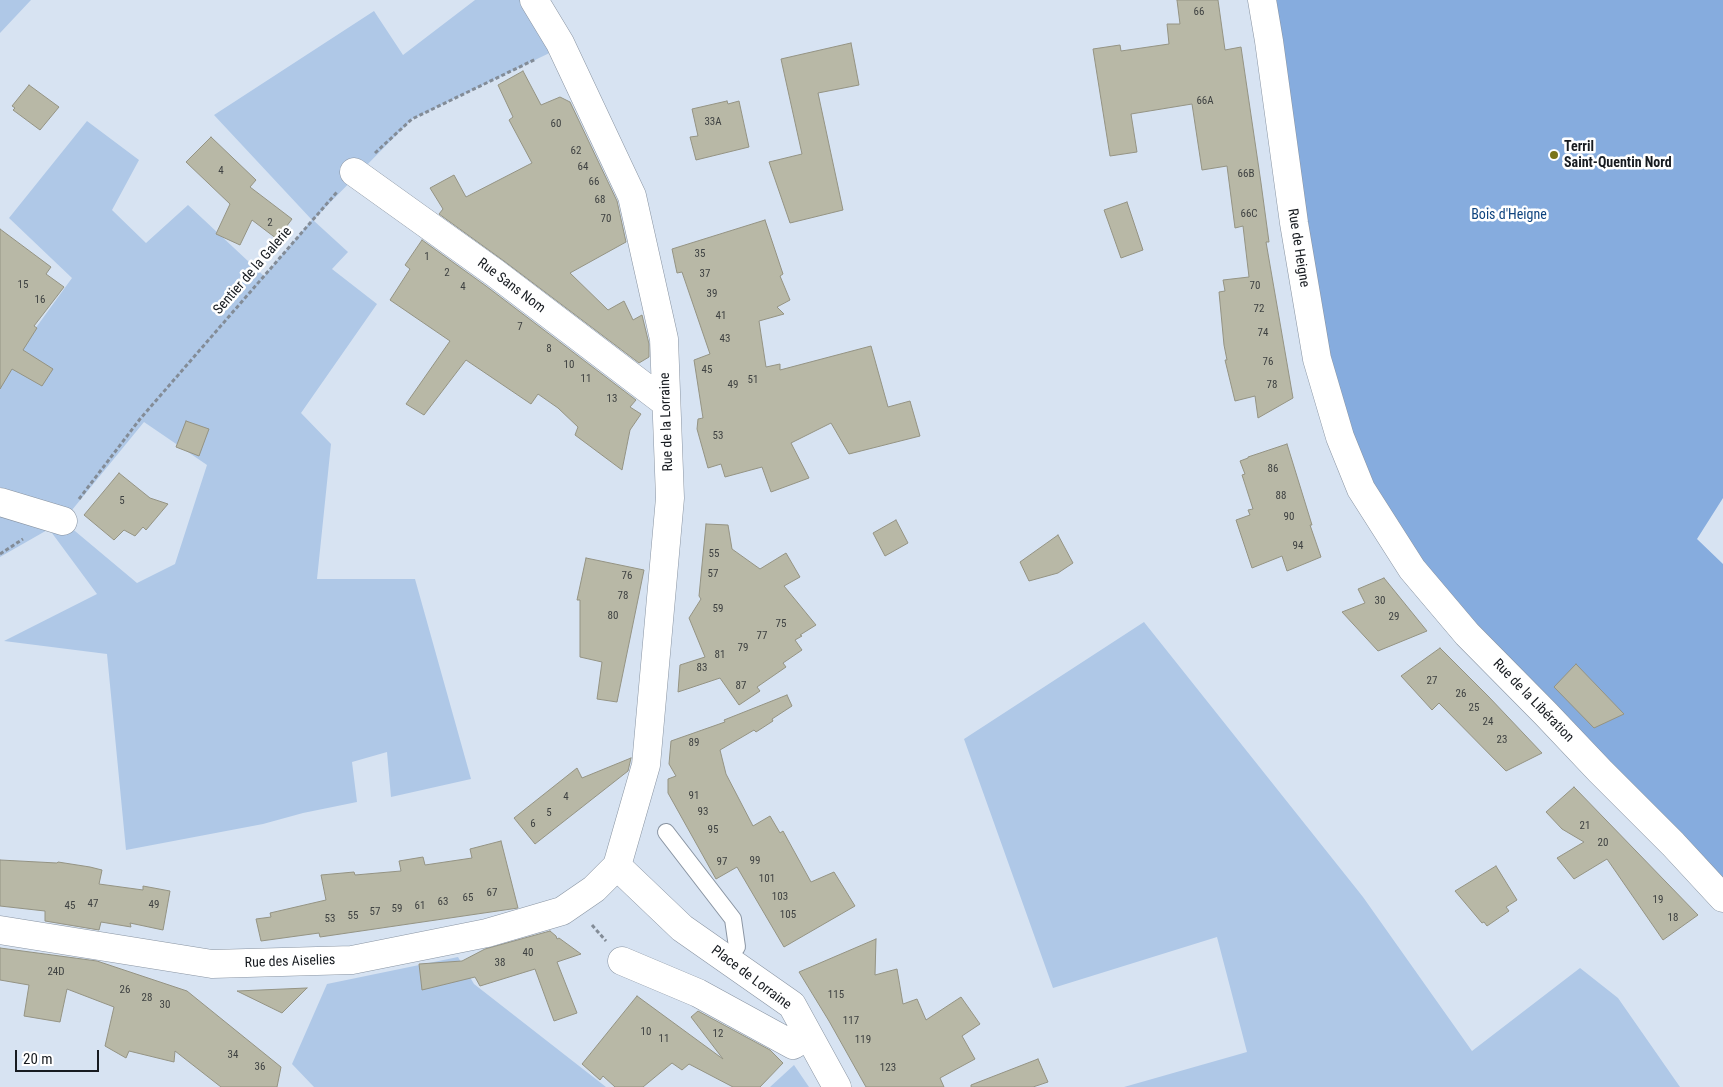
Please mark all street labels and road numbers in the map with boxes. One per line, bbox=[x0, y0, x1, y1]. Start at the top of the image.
street label: Rue de Heigne bbox=[1283, 207, 1313, 289]
street label: Sentier de la Galerie bbox=[210, 224, 296, 318]
street label: Rue Sans Nom bbox=[474, 255, 548, 317]
street label: Rue de la Lorraine bbox=[657, 372, 677, 472]
street label: Rue de la Libération bbox=[1489, 656, 1577, 746]
street label: Place de Lorraine bbox=[708, 942, 794, 1014]
street label: Rue des Aiselies bbox=[244, 952, 336, 972]

